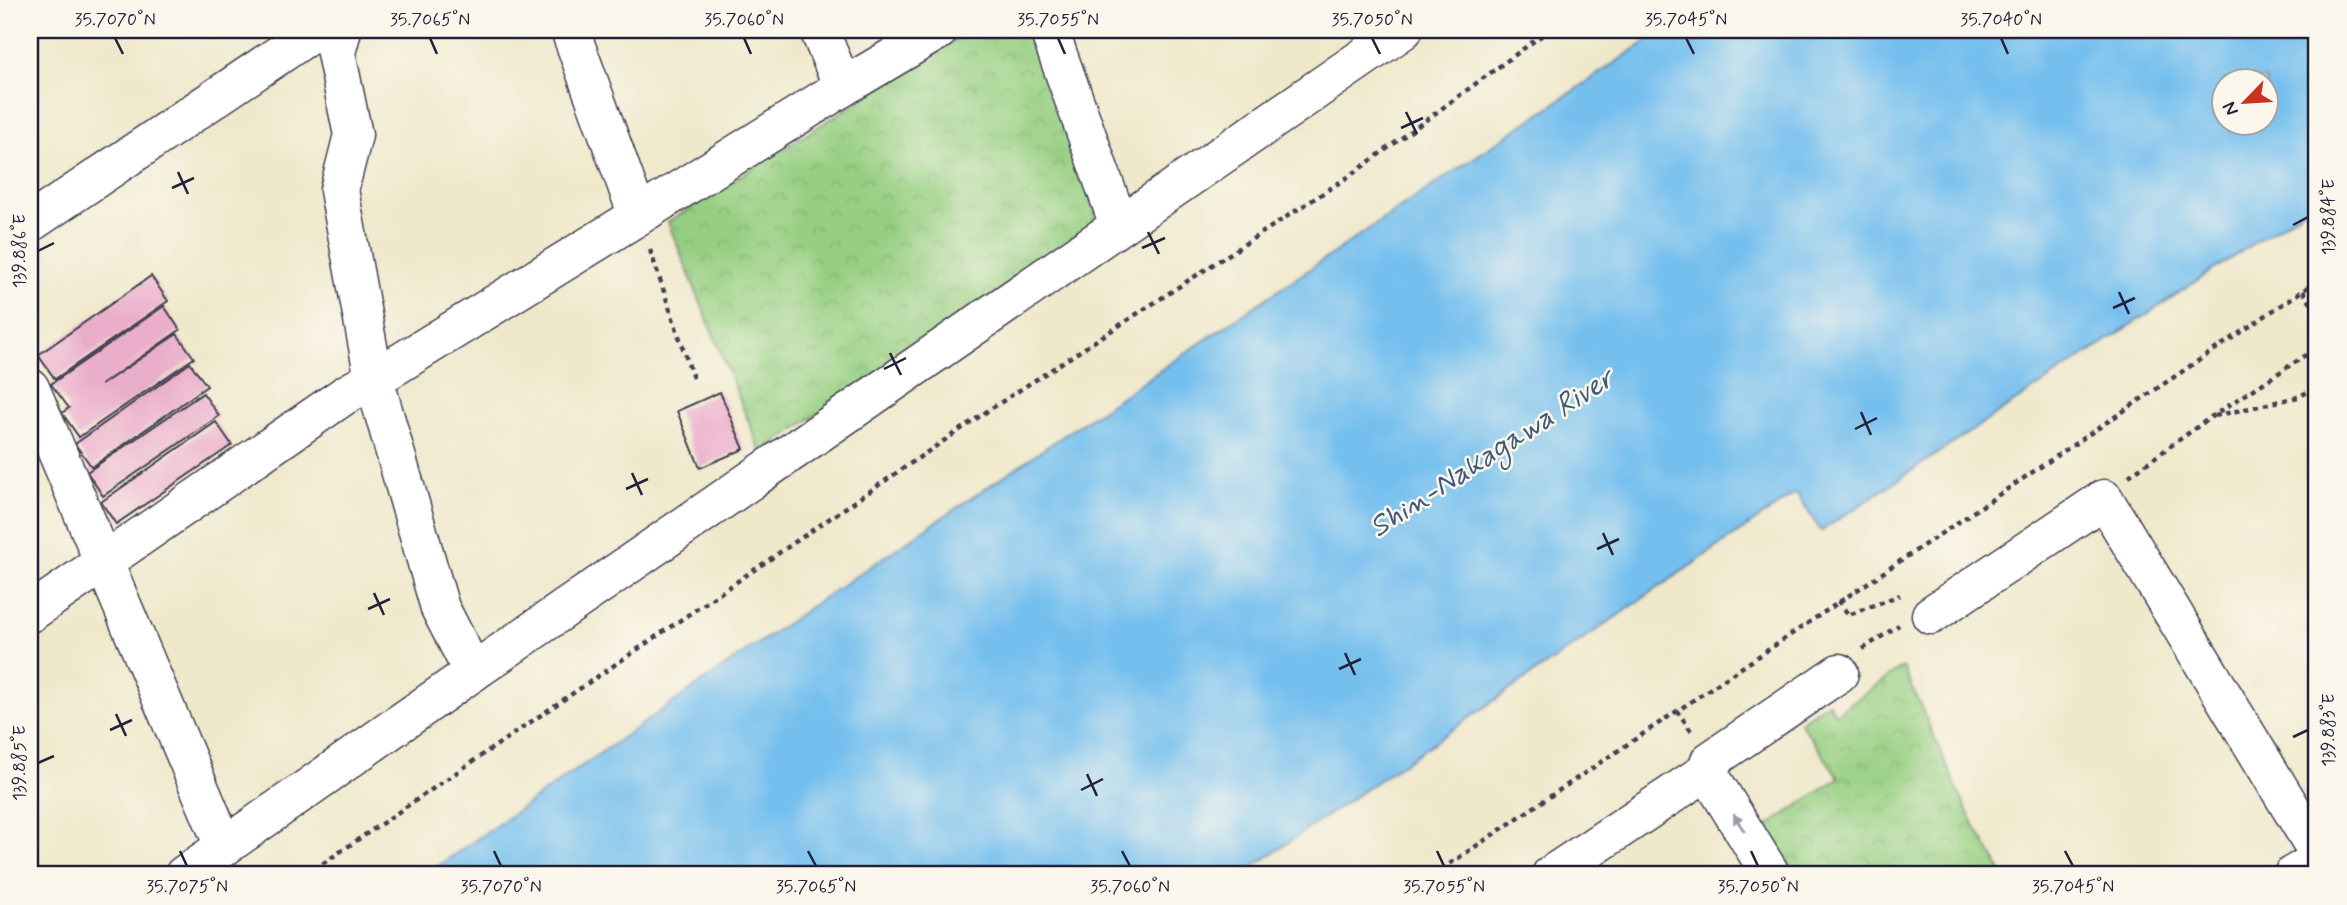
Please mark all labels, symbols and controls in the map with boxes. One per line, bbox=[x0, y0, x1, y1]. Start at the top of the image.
text: 35.7070°N bbox=[74, 8, 156, 32]
text: 35.7065°N bbox=[390, 8, 470, 32]
text: 35.7060°N bbox=[704, 8, 784, 32]
text: 35.7055°N bbox=[1017, 8, 1099, 32]
text: 35.7050°N bbox=[1331, 8, 1413, 32]
text: 35.7045°N bbox=[1645, 8, 1727, 32]
text: 35.7040°N bbox=[1960, 8, 2042, 32]
north arrow bbox=[2210, 66, 2280, 136]
text: N bbox=[2217, 98, 2245, 120]
text: 139.884°E bbox=[2317, 179, 2341, 255]
text: 139.886°E bbox=[8, 214, 32, 288]
water label: Shin-Nakagawa River bbox=[1362, 358, 1626, 549]
text: 139.883°E bbox=[2317, 693, 2341, 767]
text: 139.885°E bbox=[8, 725, 32, 801]
one-way arrow bbox=[1733, 814, 1746, 833]
text: 35.7075°N bbox=[146, 875, 228, 899]
text: 35.7070°N bbox=[460, 875, 542, 899]
text: 35.7065°N bbox=[776, 875, 856, 899]
text: 35.7060°N bbox=[1090, 875, 1170, 899]
text: 35.7055°N bbox=[1403, 875, 1485, 899]
text: 35.7050°N bbox=[1717, 875, 1799, 899]
text: 35.7045°N bbox=[2032, 875, 2114, 899]

